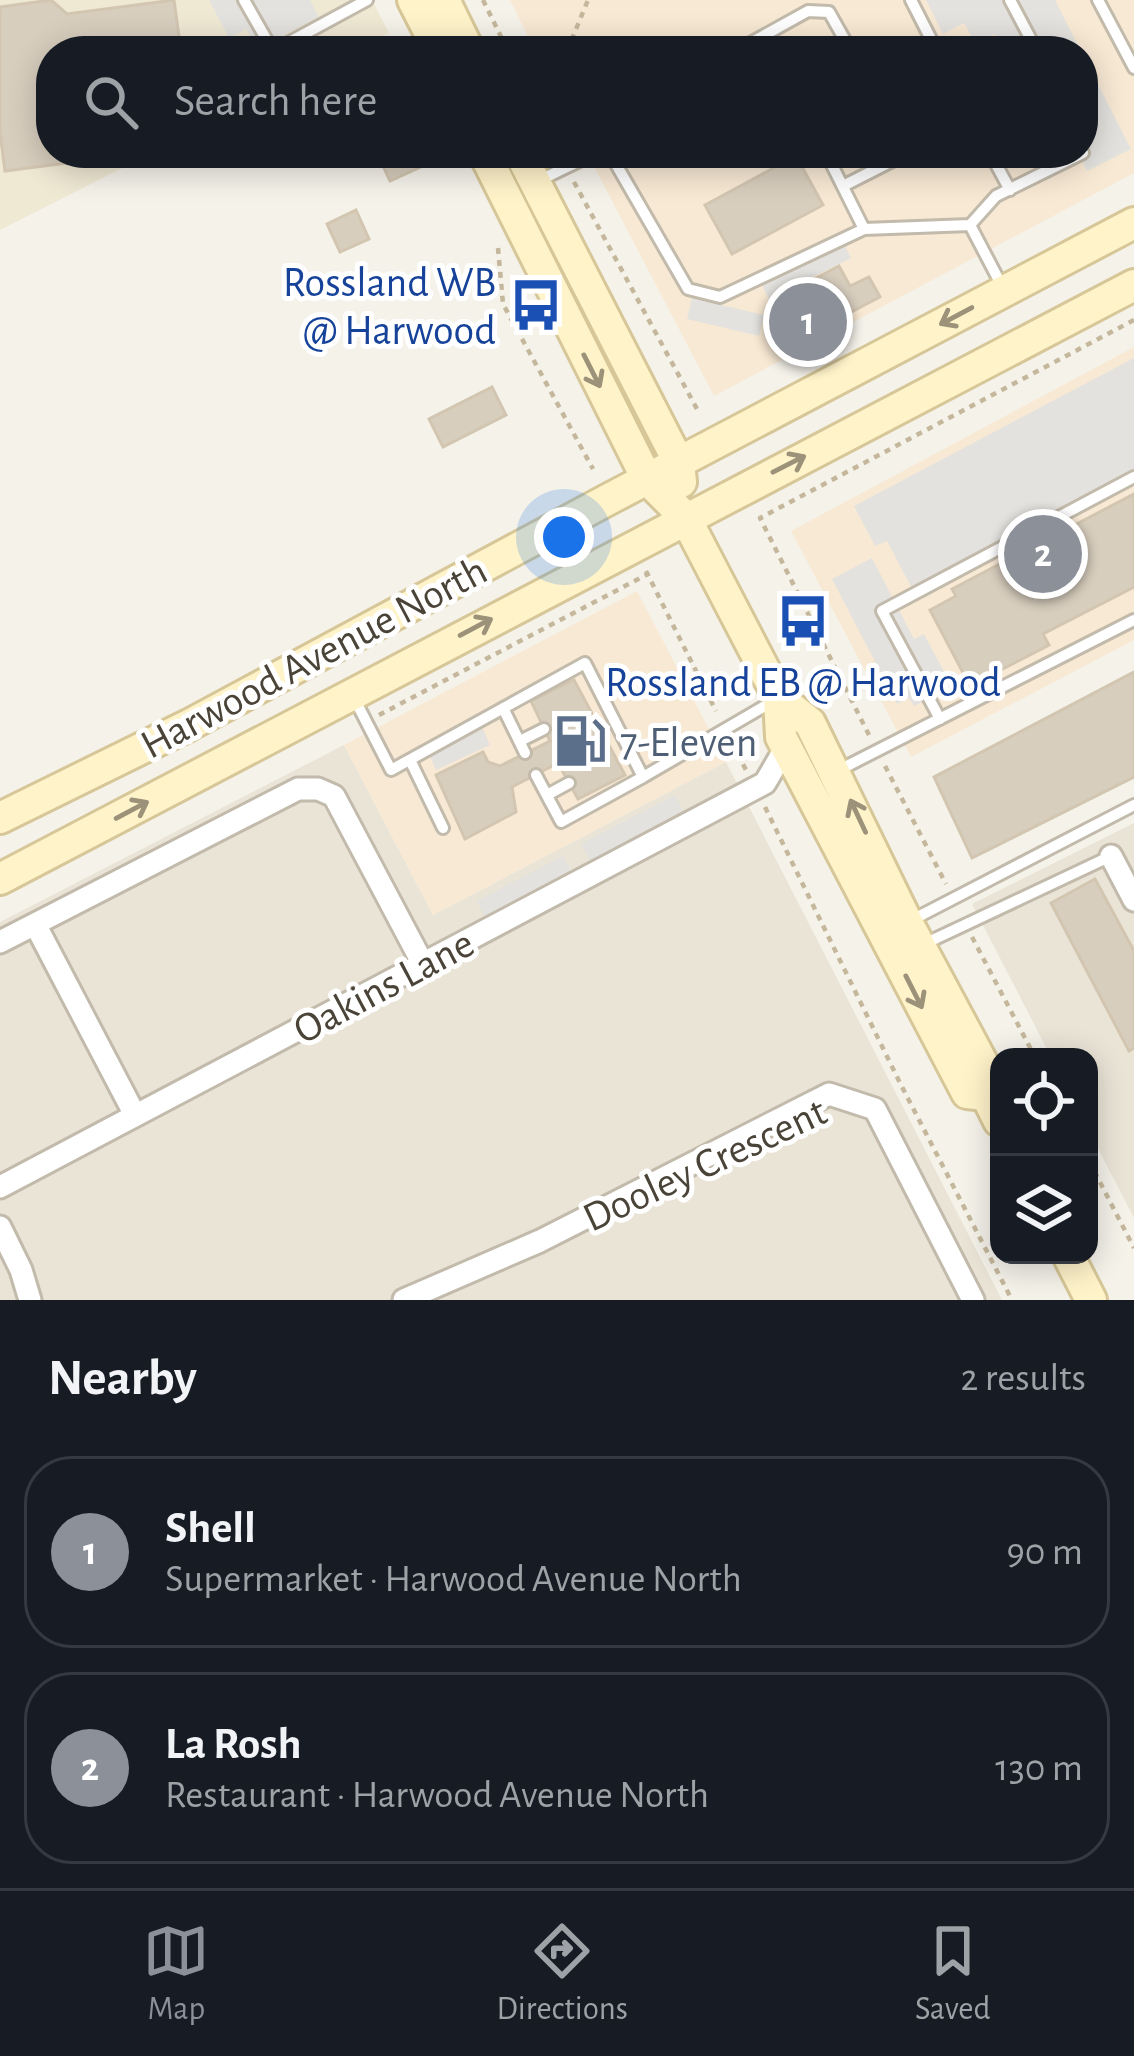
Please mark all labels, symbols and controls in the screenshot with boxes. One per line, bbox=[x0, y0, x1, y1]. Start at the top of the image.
search box bbox=[36, 36, 1098, 168]
icon: search bbox=[78, 69, 144, 135]
text: Search here bbox=[174, 79, 377, 124]
place label: Rossland WB @ Harwood bbox=[283, 262, 496, 352]
bus stop icon: Rossland WB @ Harwood bbox=[507, 276, 565, 334]
pin: 1 bbox=[769, 277, 847, 367]
one-way arrow bbox=[939, 305, 974, 328]
one-way arrow bbox=[581, 353, 604, 388]
one-way arrow bbox=[771, 452, 806, 475]
your location bbox=[534, 507, 594, 567]
pin: 2 bbox=[1004, 509, 1082, 599]
street label: Harwood Avenue North bbox=[134, 549, 494, 767]
bus stop icon: Rossland EB @ Harwood bbox=[774, 592, 832, 650]
one-way arrow bbox=[458, 615, 494, 638]
place label: Rossland EB @ Harwood bbox=[605, 662, 1001, 704]
fuel station icon: 7-Eleven bbox=[551, 712, 609, 770]
place label: 7-Eleven bbox=[620, 722, 757, 764]
one-way arrow bbox=[113, 798, 148, 821]
one-way arrow bbox=[846, 799, 868, 835]
street label: Oakins Lane bbox=[287, 922, 481, 1052]
one-way arrow bbox=[903, 973, 926, 1008]
map controls bbox=[990, 1048, 1098, 1264]
button: locate bbox=[990, 1048, 1098, 1156]
street label: Dooley Crescent bbox=[577, 1090, 833, 1239]
button: layers bbox=[990, 1156, 1098, 1264]
text: Nearby bbox=[48, 1353, 197, 1404]
text: 2 results bbox=[960, 1359, 1086, 1398]
text: Shell bbox=[165, 1506, 256, 1551]
text: 1 bbox=[83, 1533, 97, 1572]
text: 90 m bbox=[1006, 1533, 1083, 1572]
text: Supermarket · Harwood Avenue North bbox=[165, 1560, 742, 1599]
text: La Rosh bbox=[165, 1722, 302, 1767]
text: 2 bbox=[81, 1749, 99, 1788]
text: 130 m bbox=[995, 1749, 1083, 1788]
text: Restaurant · Harwood Avenue North bbox=[165, 1776, 709, 1815]
tab: Map bbox=[143, 1918, 209, 2030]
tab: Directions bbox=[496, 1918, 628, 2030]
tab: Saved bbox=[915, 1918, 990, 2030]

